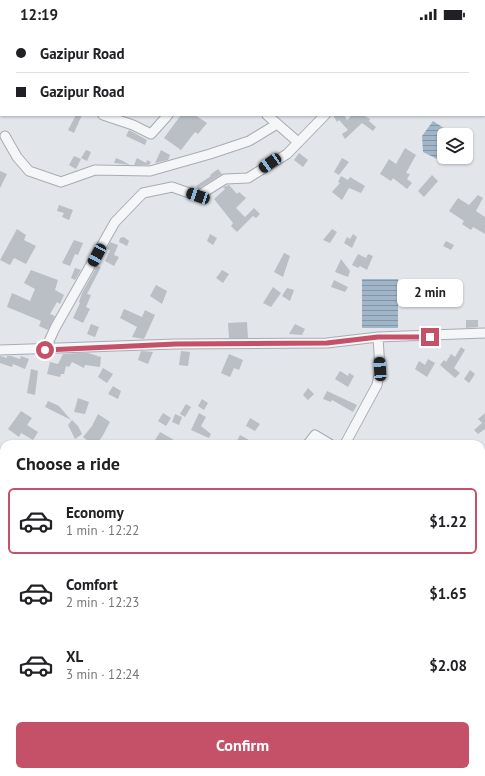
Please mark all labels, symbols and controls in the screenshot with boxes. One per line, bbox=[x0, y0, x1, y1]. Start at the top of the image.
text: 12:19 bbox=[20, 5, 58, 24]
text: Gazipur Road bbox=[40, 44, 125, 63]
text: Gazipur Road bbox=[40, 82, 125, 101]
map controls bbox=[437, 128, 473, 164]
button: layers bbox=[437, 128, 473, 164]
car bbox=[257, 151, 283, 175]
car bbox=[185, 186, 211, 206]
car bbox=[86, 242, 108, 268]
callout: 2 min bbox=[397, 279, 463, 307]
text: 2 min bbox=[414, 284, 446, 301]
route end bbox=[421, 328, 439, 346]
route start bbox=[36, 341, 54, 359]
car bbox=[373, 357, 387, 381]
text: Choose a ride bbox=[16, 452, 120, 475]
icon: car bbox=[18, 503, 54, 539]
text: Economy bbox=[66, 503, 124, 522]
text: $1.22 bbox=[429, 512, 467, 531]
text: 1 min · 12:22 bbox=[66, 522, 139, 539]
icon: car bbox=[18, 575, 54, 611]
text: Comfort bbox=[66, 575, 118, 594]
text: $1.65 bbox=[429, 584, 467, 603]
text: 2 min · 12:23 bbox=[66, 594, 139, 611]
icon: car bbox=[18, 647, 54, 683]
text: XL bbox=[66, 647, 83, 666]
text: $2.08 bbox=[429, 656, 467, 675]
text: 3 min · 12:24 bbox=[66, 666, 139, 683]
button: Confirm bbox=[16, 722, 469, 768]

